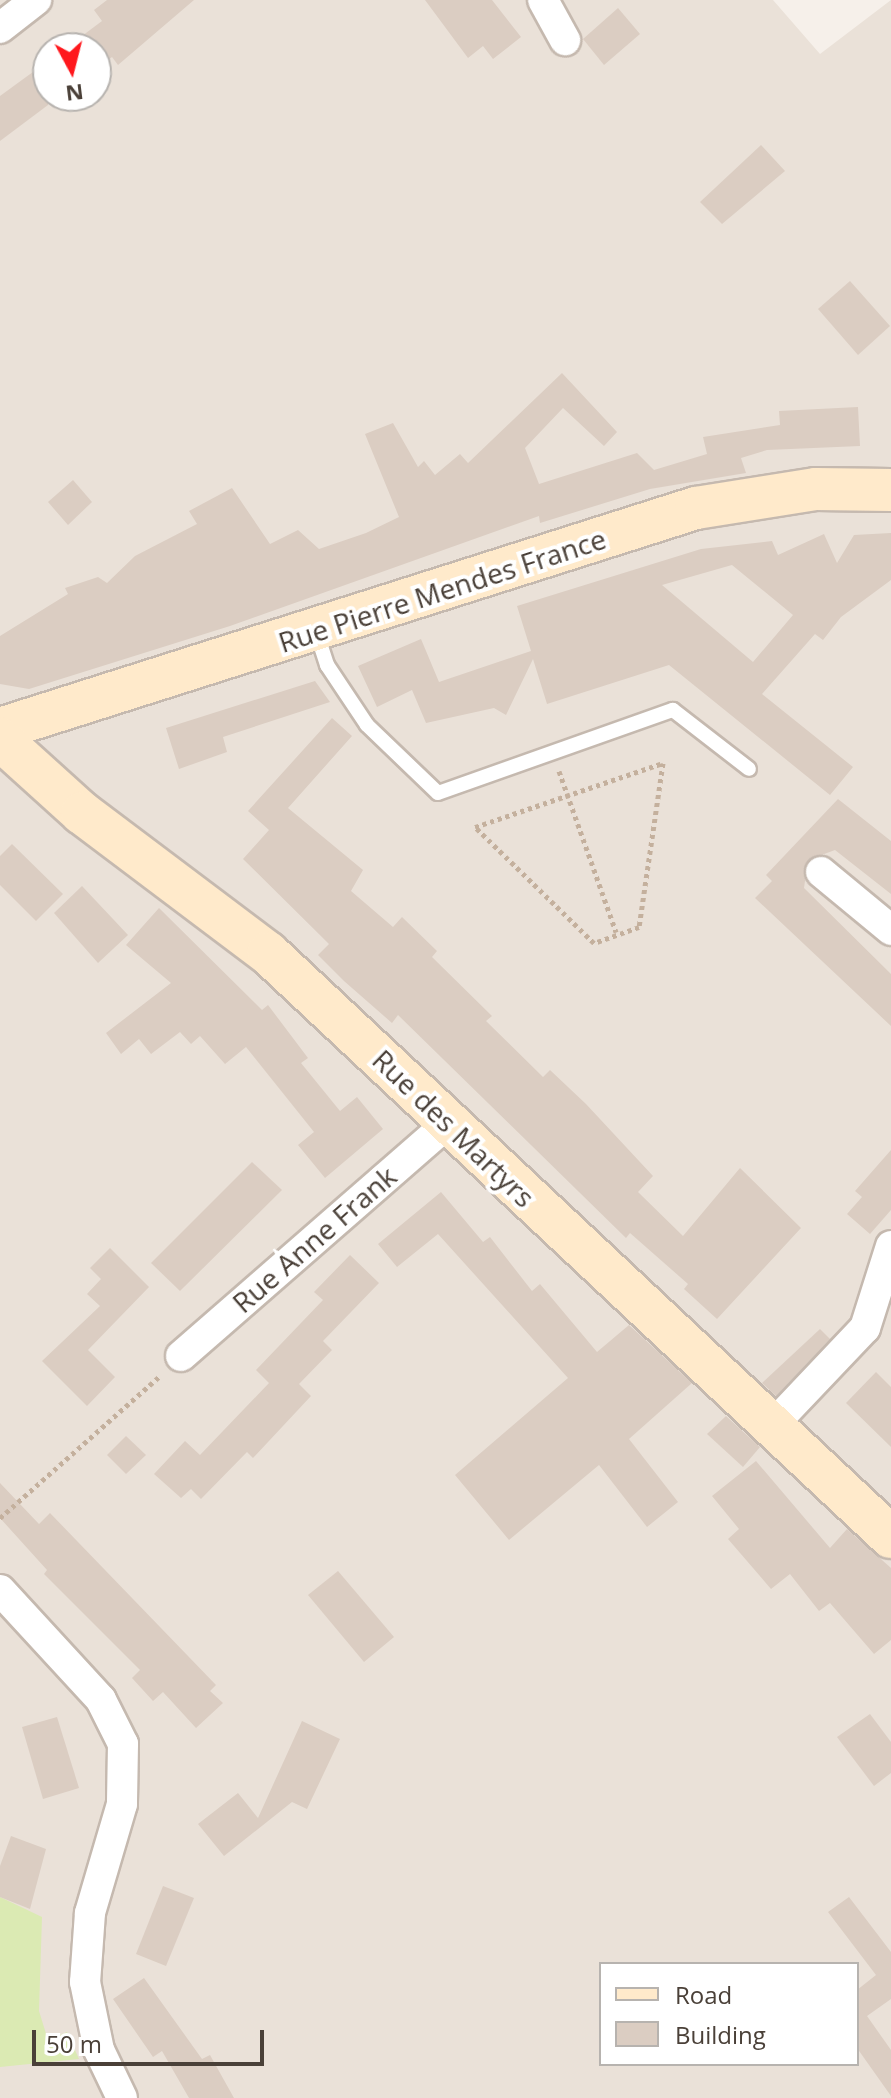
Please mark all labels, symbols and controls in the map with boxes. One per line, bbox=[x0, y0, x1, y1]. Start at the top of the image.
north arrow bbox=[32, 32, 112, 112]
text: N bbox=[64, 78, 85, 110]
street label: Rue Pierre Mendes France bbox=[274, 521, 610, 659]
street label: Rue des Martyrs bbox=[366, 1042, 542, 1214]
street label: Rue Anne Frank bbox=[225, 1159, 403, 1319]
legend bbox=[599, 1962, 859, 2066]
text: Road bbox=[675, 1978, 732, 2011]
scale bar bbox=[36, 2014, 268, 2064]
text: Building bbox=[675, 2018, 766, 2051]
text: 50 m bbox=[46, 2027, 102, 2060]

